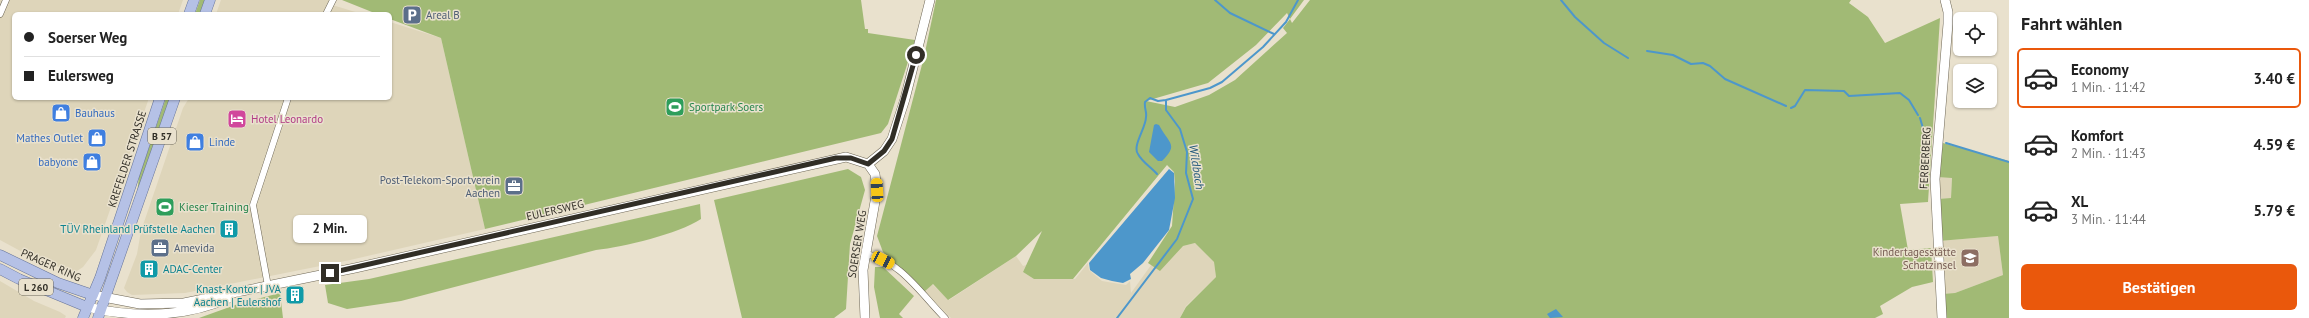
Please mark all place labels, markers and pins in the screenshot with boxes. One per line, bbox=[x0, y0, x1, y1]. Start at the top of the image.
parking icon: Areal B bbox=[401, 4, 423, 26]
place label: Areal B bbox=[426, 8, 460, 22]
sports icon: Sportpark Soers bbox=[664, 96, 686, 118]
place label: Sportpark Soers bbox=[689, 100, 764, 114]
shop icon: Bauhaus bbox=[50, 102, 72, 124]
place label: Bauhaus bbox=[75, 106, 115, 120]
hotel icon: Hotel Leonardo bbox=[226, 108, 248, 130]
place label: Hotel Leonardo bbox=[251, 112, 323, 126]
shop icon: Mathes Outlet bbox=[86, 127, 108, 149]
place label: Mathes Outlet bbox=[16, 131, 83, 145]
shop icon: Linde bbox=[184, 131, 206, 153]
place label: Linde bbox=[209, 135, 236, 149]
shop icon: babyone bbox=[81, 151, 103, 173]
place label: babyone bbox=[38, 155, 78, 169]
place label: Post-Telekom-Sportverein Aachen bbox=[380, 173, 500, 200]
office icon: Post-Telekom-Sportverein Aachen bbox=[503, 175, 525, 197]
sports icon: Kieser Training bbox=[154, 196, 176, 218]
place label: Kieser Training bbox=[179, 200, 249, 214]
building icon: TÜV Rheinland Prüfstelle Aachen bbox=[218, 218, 240, 240]
place label: TÜV Rheinland Prüfstelle Aachen bbox=[60, 222, 215, 236]
office icon: Amevida bbox=[149, 237, 171, 259]
place label: Amevida bbox=[174, 241, 214, 255]
place label: Kindertagesstätte Schatzinsel bbox=[1873, 245, 1957, 272]
school or university icon: Kindertagesstätte Schatzinsel bbox=[1959, 247, 1981, 269]
building icon: ADAC-Center bbox=[138, 258, 160, 280]
place label: ADAC-Center bbox=[163, 262, 223, 276]
place label: Knast-Kontor | JVA Aachen | Eulershof bbox=[194, 282, 282, 309]
building icon: Knast-Kontor | JVA Aachen | Eulershof bbox=[284, 284, 306, 306]

